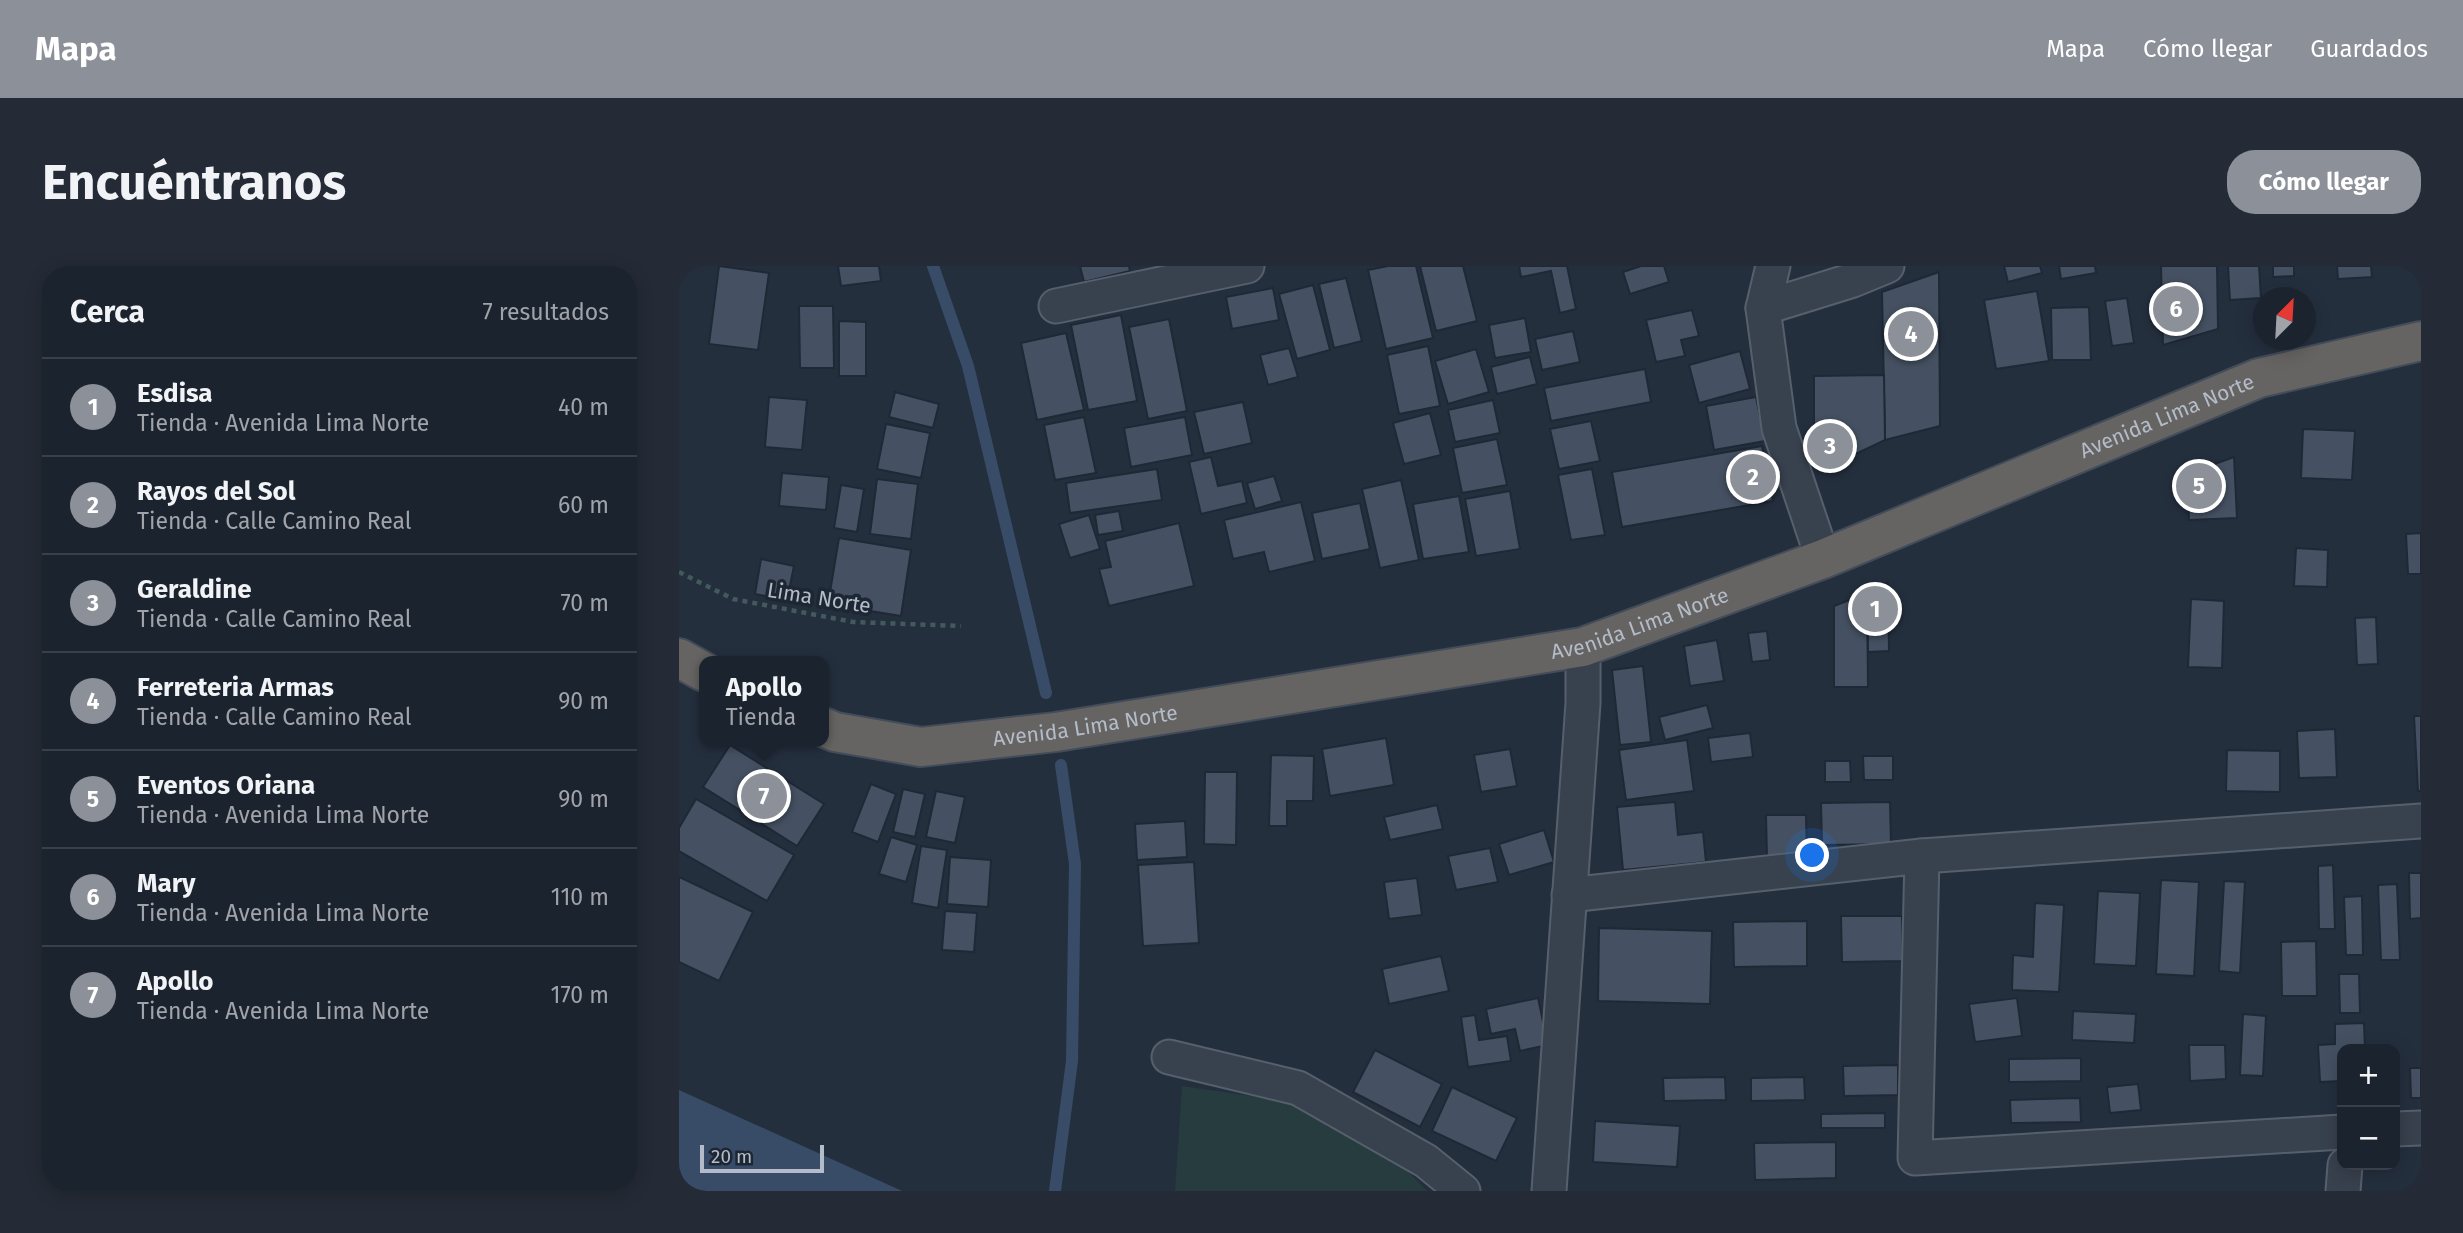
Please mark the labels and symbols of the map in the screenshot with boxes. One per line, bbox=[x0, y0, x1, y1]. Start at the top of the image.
pin: 6 bbox=[2153, 283, 2199, 335]
north arrow bbox=[2253, 287, 2316, 350]
pin: 4 bbox=[1888, 308, 1934, 360]
street label: Avenida Lima Norte bbox=[2076, 368, 2258, 464]
pin: 3 bbox=[1807, 420, 1853, 472]
pin: 2 bbox=[1730, 451, 1776, 503]
pin: 5 bbox=[2176, 460, 2222, 512]
street label: Lima Norte bbox=[765, 577, 873, 619]
street label: Avenida Lima Norte bbox=[1549, 582, 1732, 665]
pin: 1 bbox=[1852, 583, 1898, 635]
street label: Avenida Lima Norte bbox=[992, 700, 1180, 752]
pin: 7 bbox=[741, 770, 787, 822]
your location bbox=[1795, 838, 1829, 872]
scale bar bbox=[700, 1142, 824, 1174]

